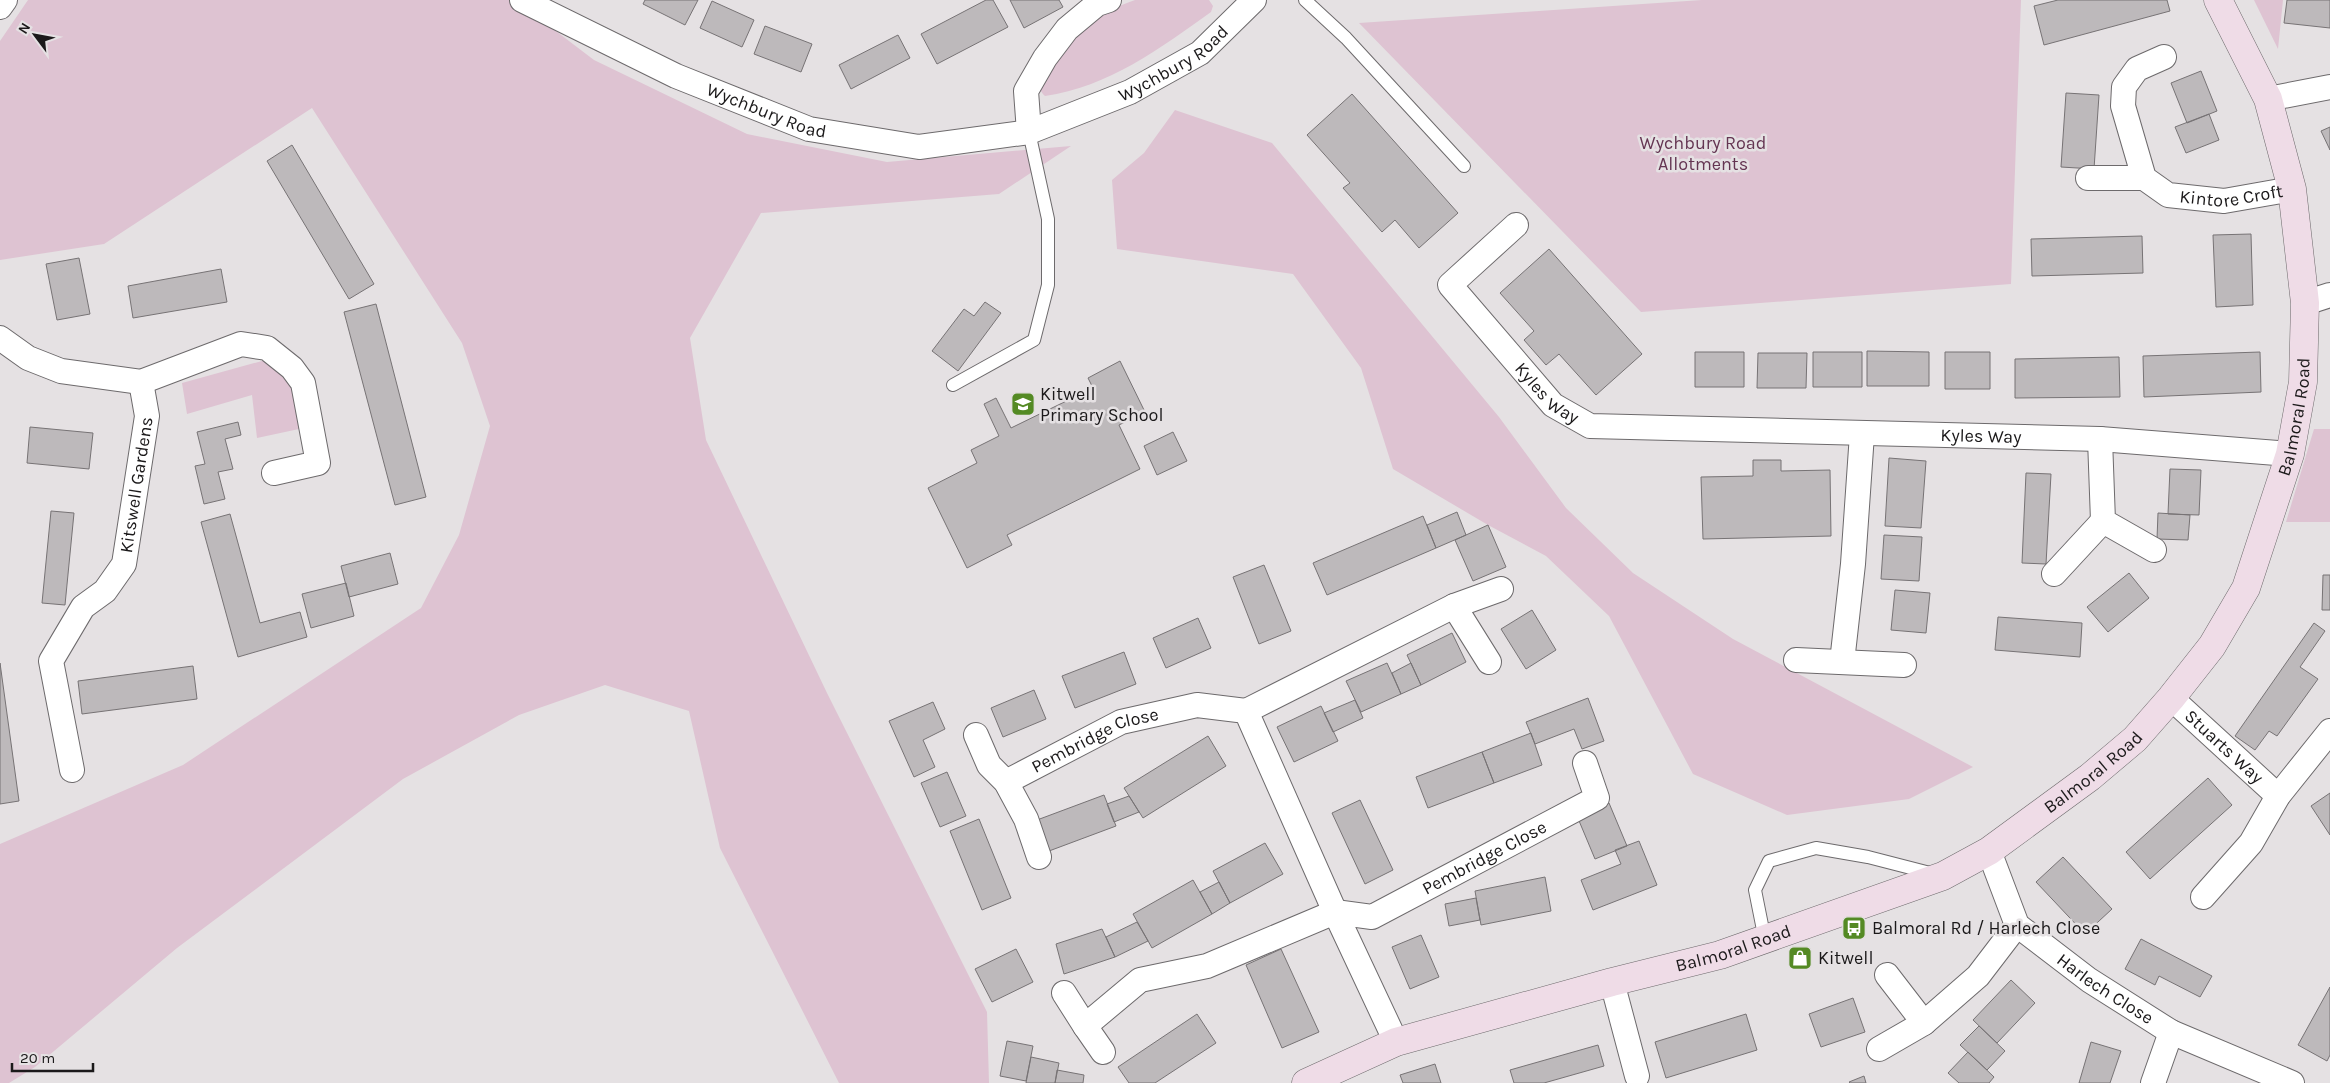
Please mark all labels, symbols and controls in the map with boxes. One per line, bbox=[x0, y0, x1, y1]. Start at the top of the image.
north arrow bbox=[10, 10, 60, 60]
text: N bbox=[15, 20, 34, 37]
street label: Wychbury Road bbox=[1115, 20, 1233, 106]
street label: Wychbury Road bbox=[703, 78, 828, 143]
park label: Wychbury Road Allotments bbox=[1640, 132, 1766, 175]
street label: Kintore Croft bbox=[2178, 180, 2285, 212]
street label: Balmoral Road bbox=[2273, 357, 2315, 479]
street label: Kyles Way bbox=[1510, 358, 1584, 429]
place label: Kitwell Primary School bbox=[1040, 383, 1164, 426]
school or university icon: Kitwell Primary School bbox=[1010, 391, 1036, 417]
street label: Kitswell Gardens bbox=[115, 415, 158, 555]
street label: Kyles Way bbox=[1940, 424, 2022, 448]
street label: Pembridge Close bbox=[1028, 703, 1161, 778]
street label: Stuarts Way bbox=[2180, 705, 2269, 789]
street label: Balmoral Road bbox=[2039, 727, 2148, 818]
street label: Pembridge Close bbox=[1418, 816, 1550, 900]
bus stop icon: Balmoral Rd / Harlech Close bbox=[1841, 915, 1867, 941]
place label: Balmoral Rd / Harlech Close bbox=[1872, 917, 2100, 939]
street label: Balmoral Road bbox=[1673, 920, 1794, 977]
shop icon: Kitwell bbox=[1787, 945, 1813, 971]
place label: Kitwell bbox=[1818, 947, 1873, 969]
street label: Harlech Close bbox=[2052, 948, 2158, 1029]
scale bar bbox=[12, 1040, 94, 1072]
text: 20 m bbox=[20, 1049, 55, 1067]

